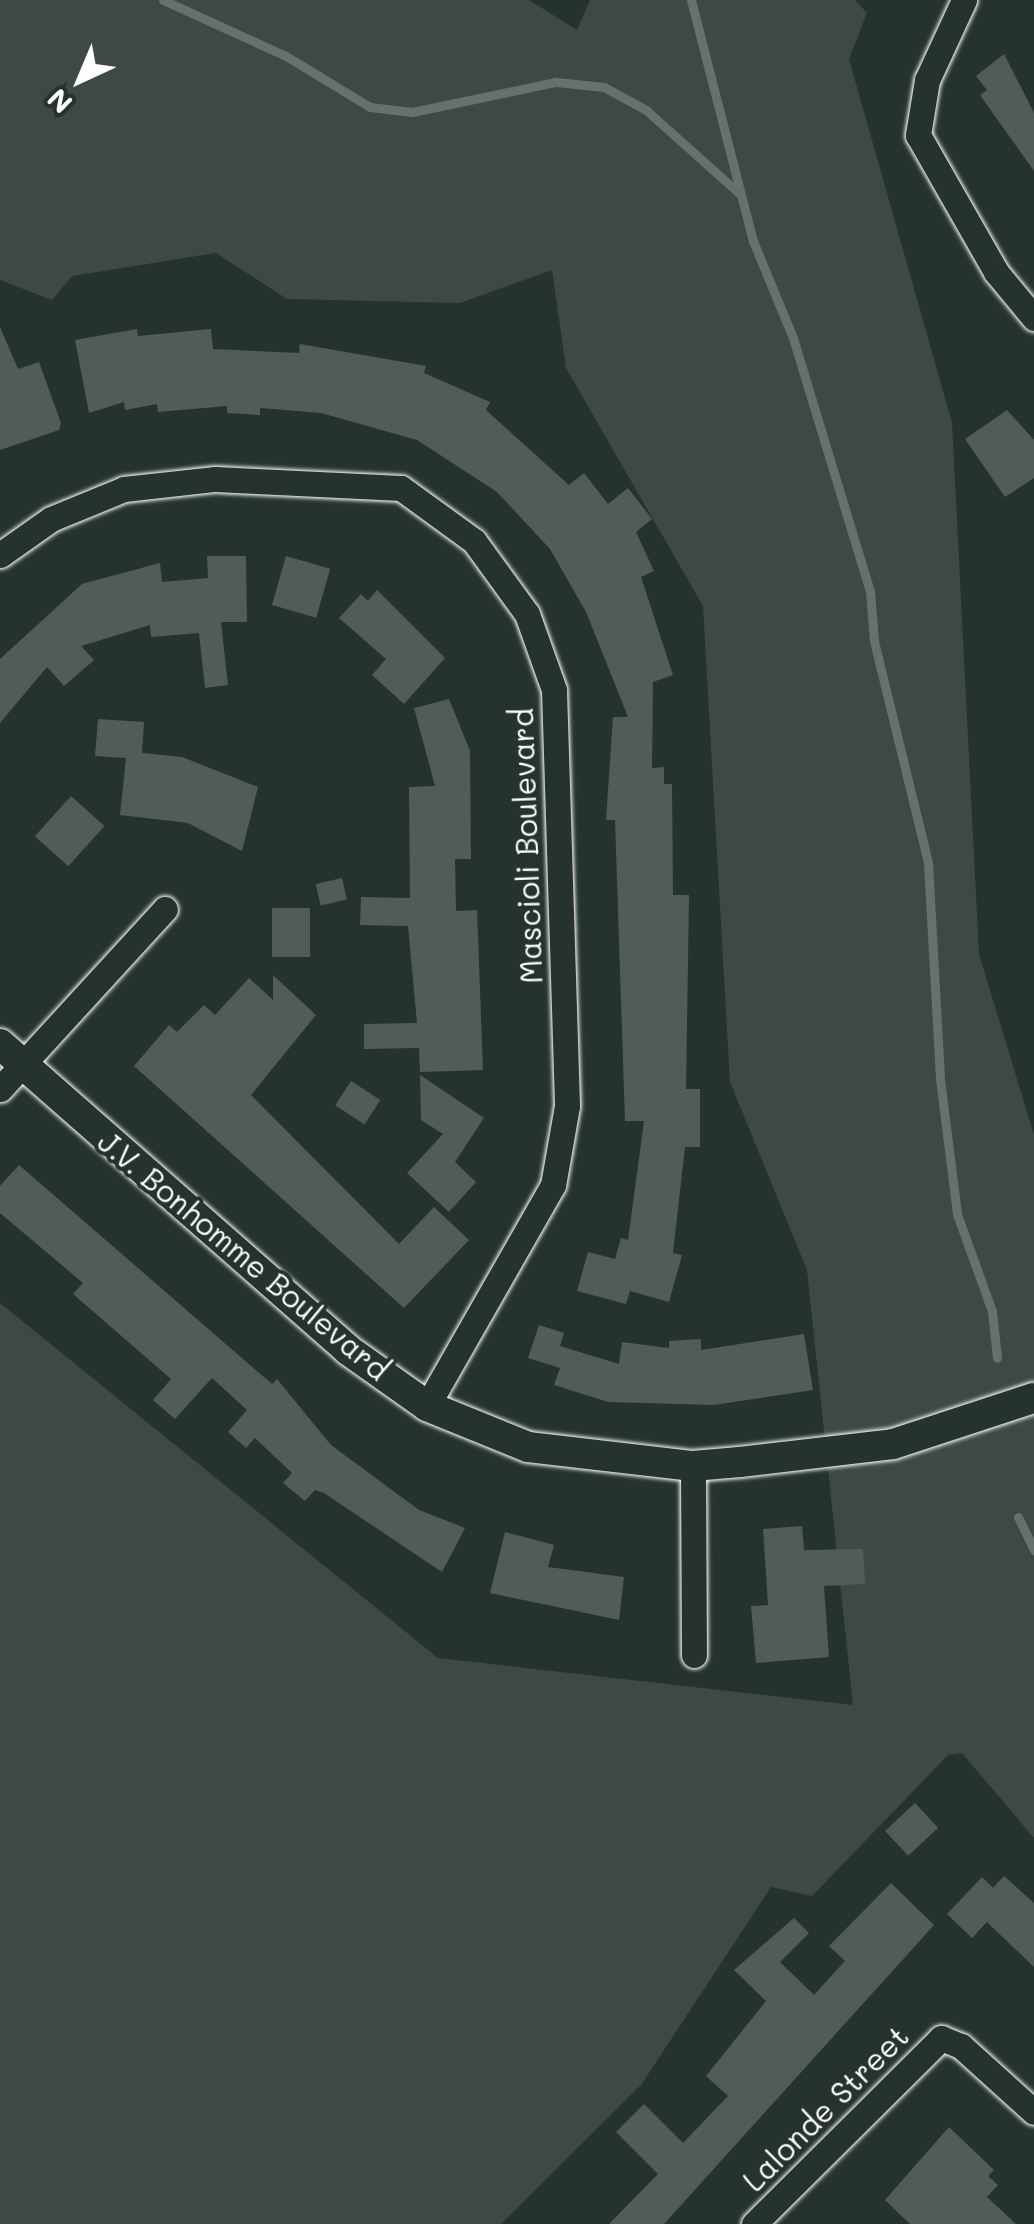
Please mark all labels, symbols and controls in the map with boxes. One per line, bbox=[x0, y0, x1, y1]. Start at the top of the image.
north arrow bbox=[30, 30, 130, 130]
text: N bbox=[39, 81, 79, 122]
street label: Mascioli Boulevard bbox=[503, 708, 549, 984]
street label: J.V. Bonhomme Boulevard bbox=[91, 1123, 397, 1387]
street label: Lalonde Street bbox=[735, 2018, 915, 2198]

